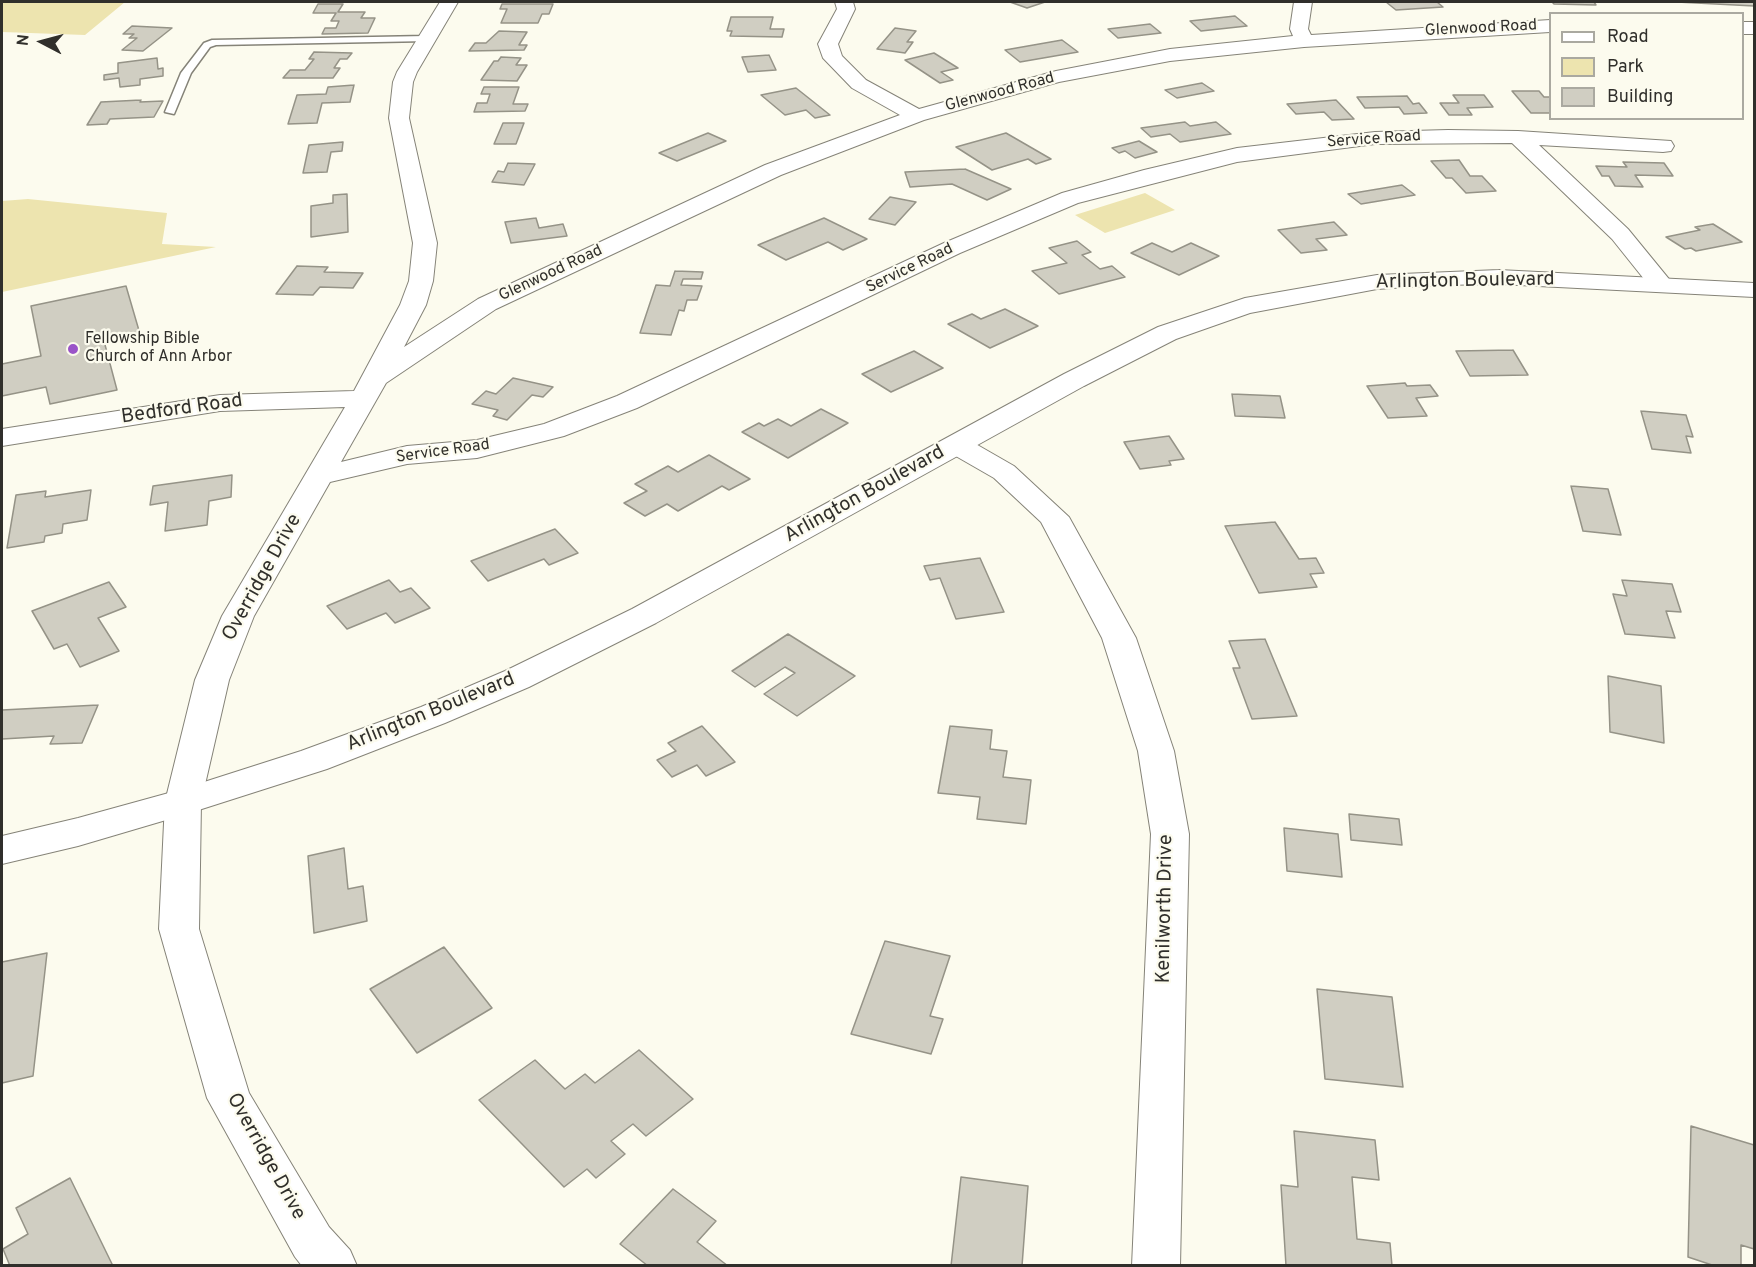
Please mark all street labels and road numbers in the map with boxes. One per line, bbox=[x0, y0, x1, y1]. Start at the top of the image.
street label: Glenwood Road bbox=[1424, 16, 1538, 42]
street label: Glenwood Road bbox=[943, 69, 1057, 117]
street label: Service Road bbox=[1326, 127, 1422, 153]
street label: Service Road bbox=[863, 240, 957, 298]
street label: Glenwood Road bbox=[496, 242, 606, 306]
street label: Arlington Boulevard bbox=[1375, 268, 1555, 296]
street label: Bedford Road bbox=[120, 390, 244, 430]
street label: Service Road bbox=[395, 436, 491, 468]
street label: Arlington Boulevard bbox=[781, 441, 949, 549]
street label: Overridge Drive bbox=[218, 510, 308, 646]
street label: Arlington Boulevard bbox=[343, 668, 519, 758]
street label: Kenilworth Drive bbox=[1153, 834, 1179, 984]
street label: Overridge Drive bbox=[220, 1089, 310, 1225]

